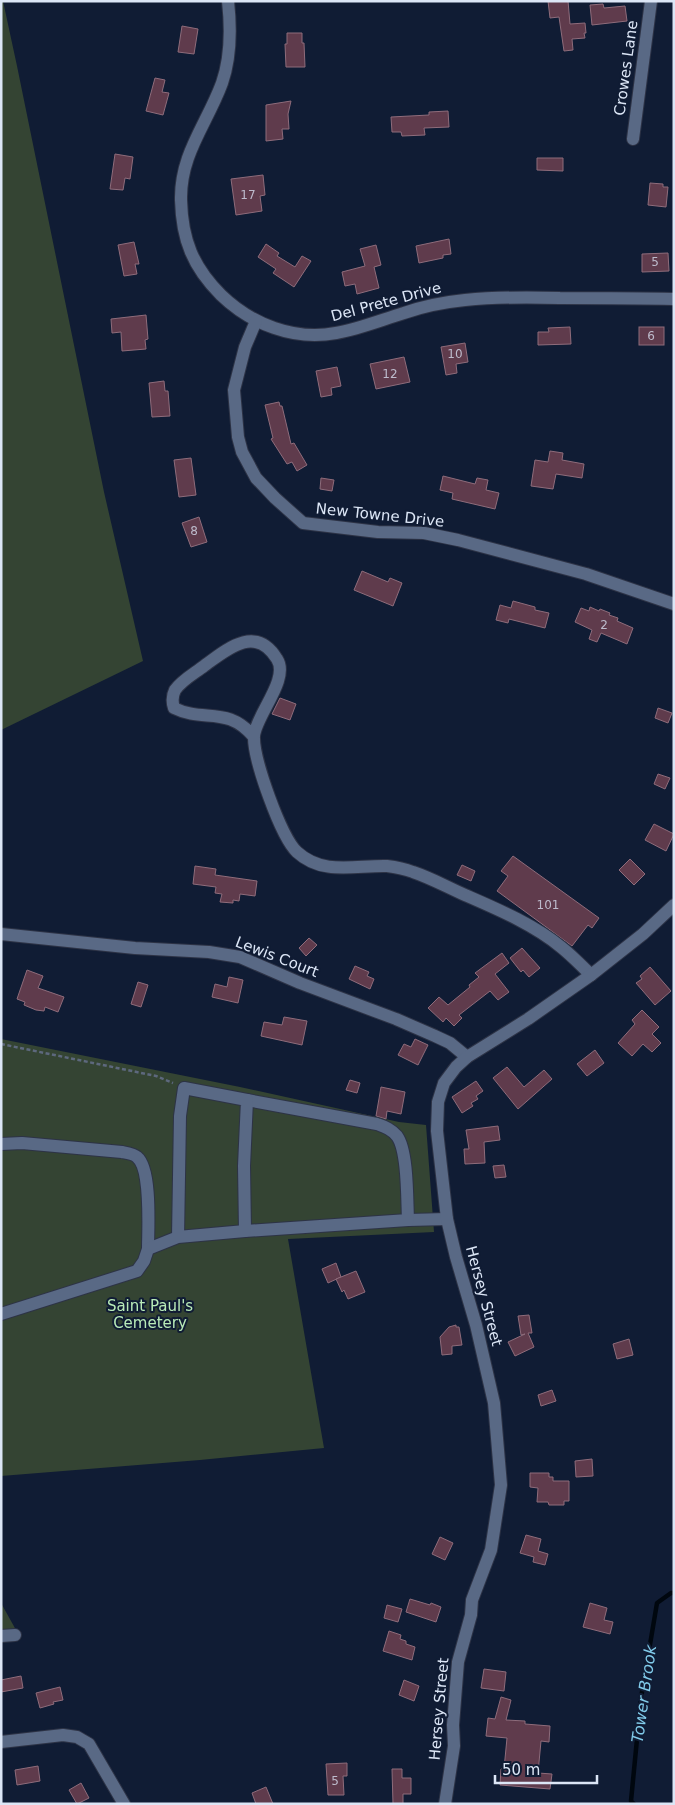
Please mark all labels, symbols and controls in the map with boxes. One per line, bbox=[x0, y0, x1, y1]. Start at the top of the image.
street label: Crowes Lane bbox=[610, 19, 642, 117]
house number: 17 bbox=[240, 188, 256, 202]
house number: 5 bbox=[651, 255, 659, 269]
street label: Del Prete Drive bbox=[329, 279, 443, 325]
house number: 6 bbox=[647, 329, 655, 343]
house number: 10 bbox=[447, 347, 463, 361]
house number: 12 bbox=[382, 367, 398, 381]
street label: New Towne Drive bbox=[315, 499, 445, 531]
house number: 8 bbox=[190, 524, 198, 538]
house number: 2 bbox=[600, 618, 608, 632]
house number: 101 bbox=[537, 898, 559, 912]
street label: Lewis Court bbox=[233, 933, 321, 981]
street label: Hersey Street bbox=[462, 1244, 506, 1348]
park label: Saint Paul's Cemetery bbox=[107, 1297, 193, 1332]
water label: Tower Brook bbox=[628, 1643, 660, 1744]
street label: Hersey Street bbox=[426, 1657, 452, 1761]
scale bar bbox=[495, 1752, 598, 1784]
text: 50 m bbox=[502, 1761, 540, 1779]
house number: 5 bbox=[331, 1774, 339, 1788]

